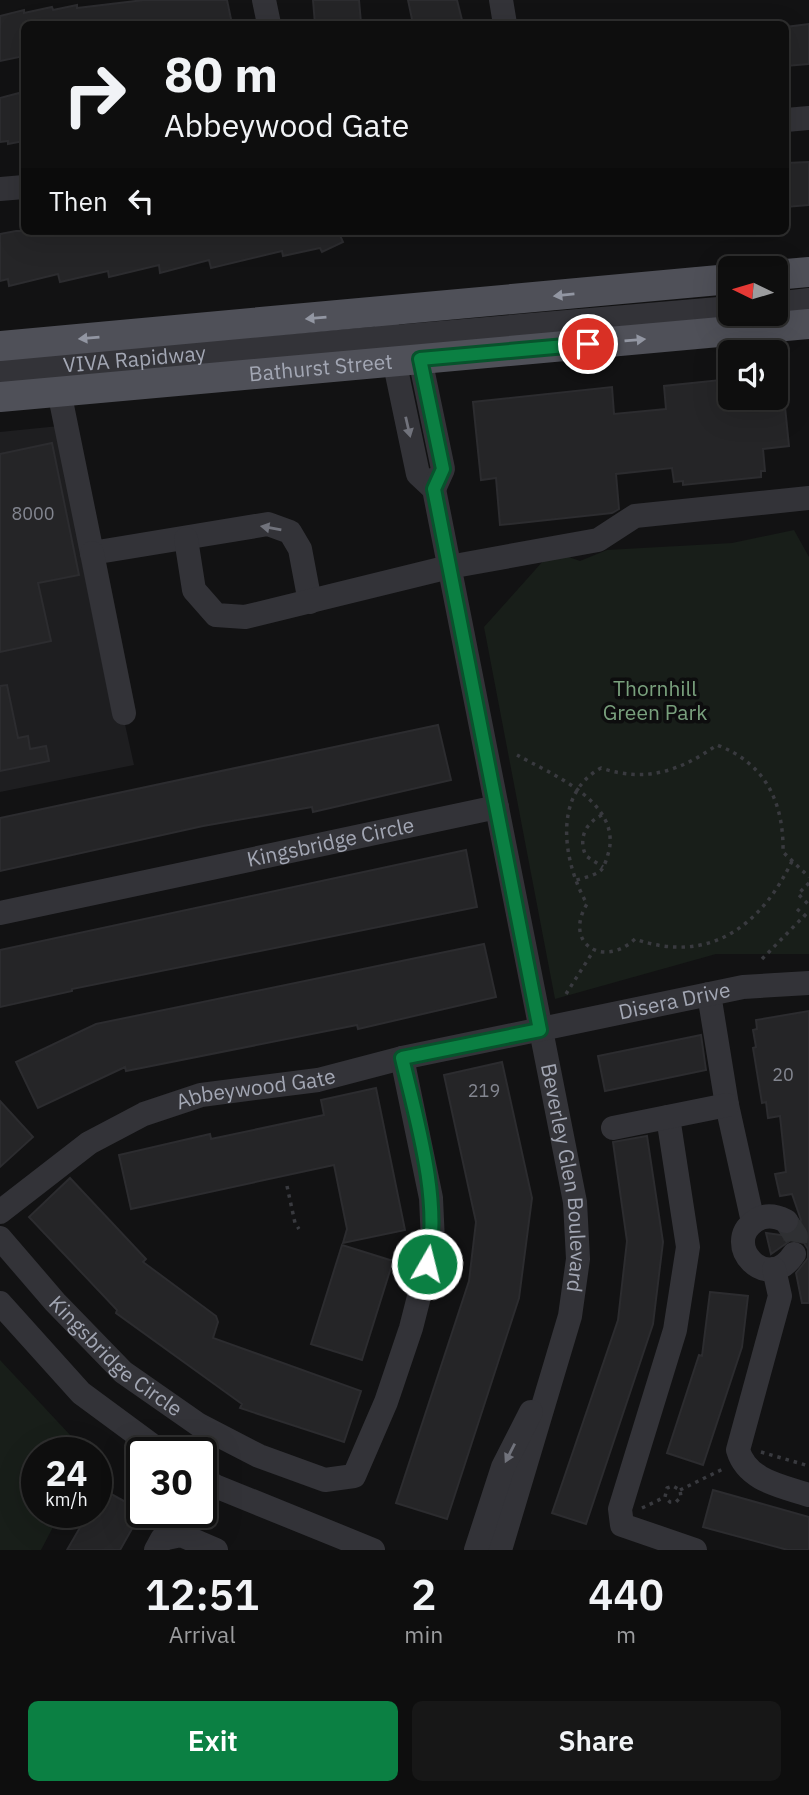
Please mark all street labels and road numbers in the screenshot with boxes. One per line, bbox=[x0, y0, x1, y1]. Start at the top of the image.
street label: VIVA Rapidway bbox=[62, 338, 207, 379]
street label: Bathurst Street bbox=[248, 347, 394, 387]
street label: Kingsbridge Circle bbox=[244, 810, 417, 873]
street label: Disera Drive bbox=[616, 975, 733, 1026]
street label: Abbeywood Gate bbox=[172, 1061, 338, 1115]
street label: Beverley Glen Boulevard bbox=[535, 1061, 593, 1294]
street label: Kingsbridge Circle bbox=[43, 1289, 188, 1422]

